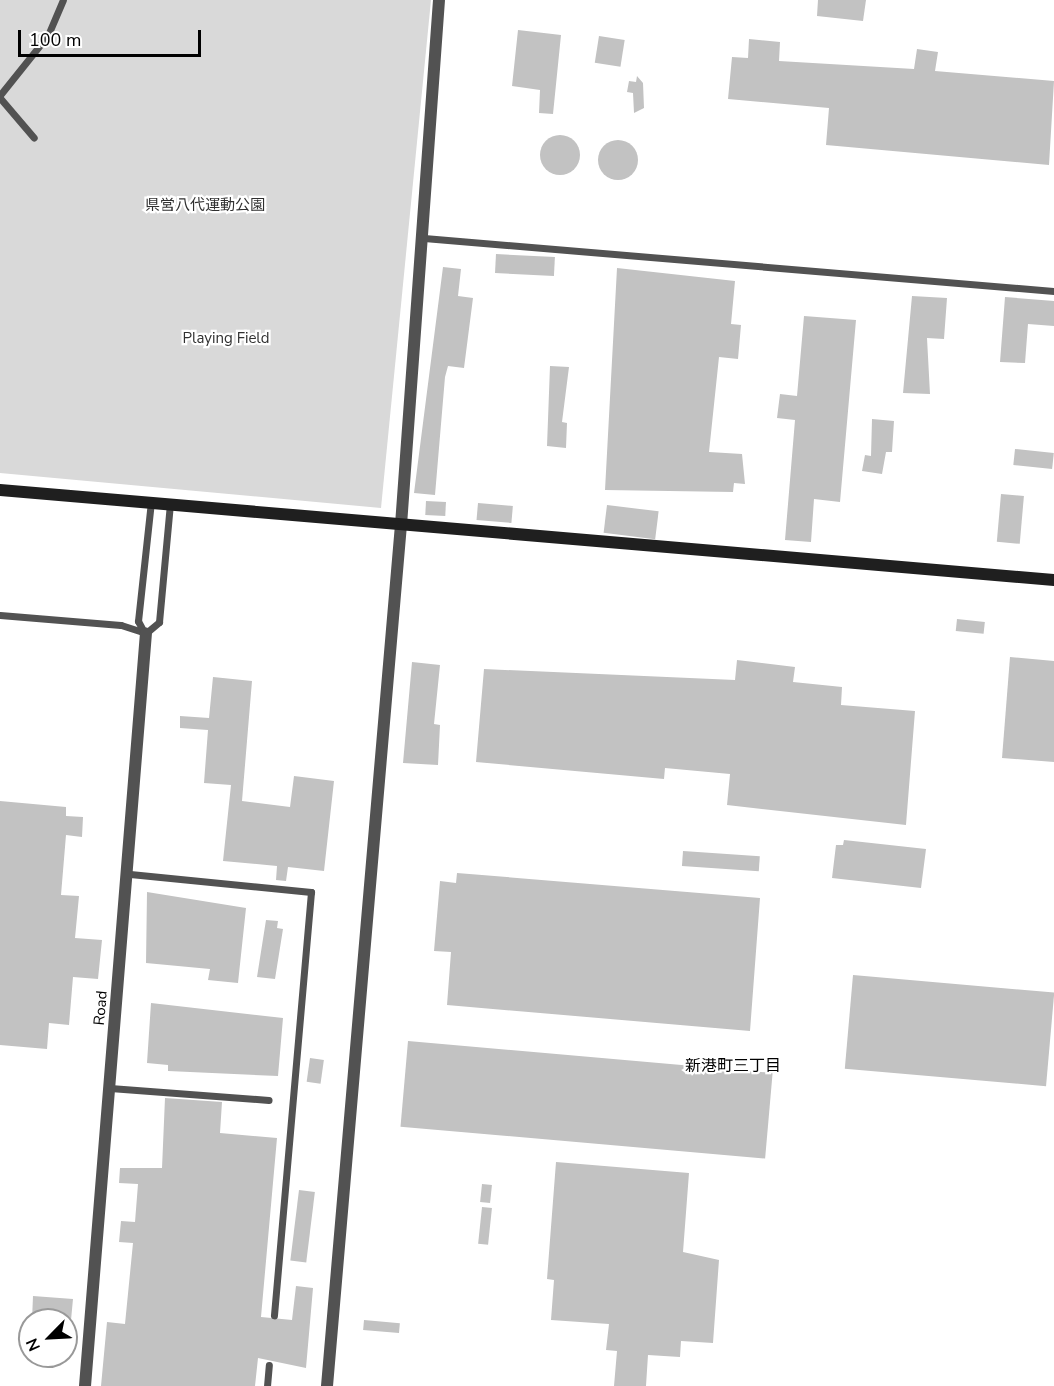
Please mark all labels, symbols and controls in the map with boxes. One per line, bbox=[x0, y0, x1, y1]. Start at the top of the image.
scale bar bbox=[21, 18, 204, 56]
text: 100 m bbox=[29, 28, 81, 52]
park label: 県営八代運動公園 bbox=[145, 197, 265, 215]
park label: Playing Field bbox=[183, 330, 269, 348]
street label: Road bbox=[91, 990, 111, 1026]
district label: 新港町三丁目 bbox=[685, 1056, 781, 1076]
north arrow bbox=[18, 1308, 78, 1368]
text: N bbox=[21, 1335, 46, 1354]

